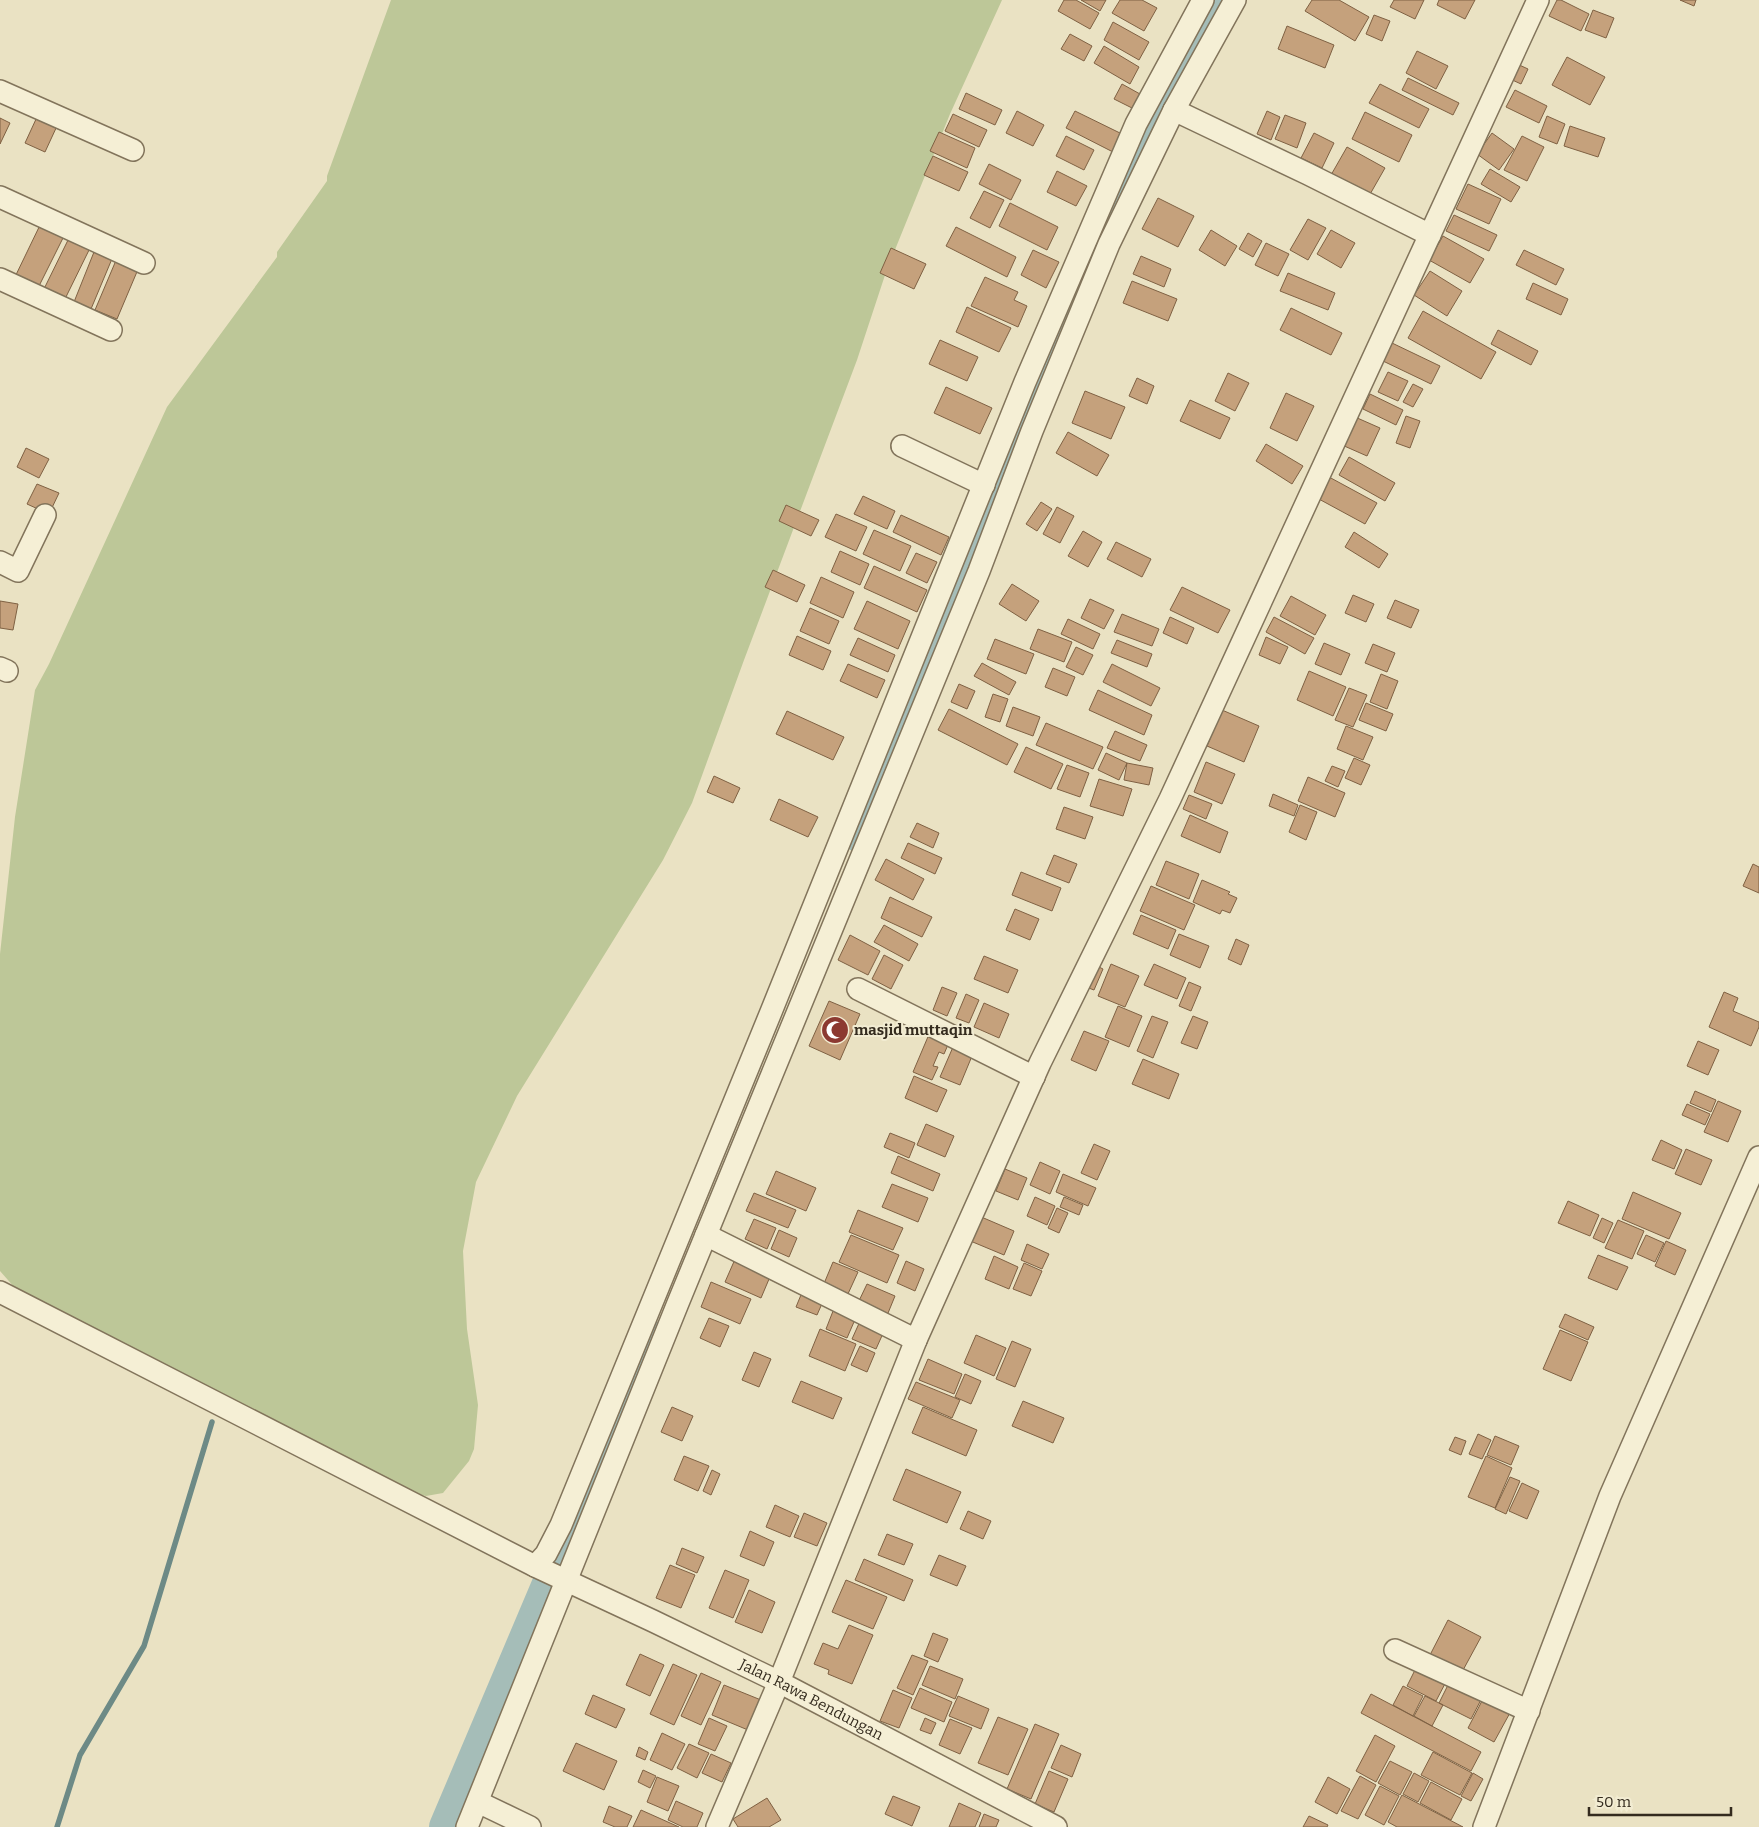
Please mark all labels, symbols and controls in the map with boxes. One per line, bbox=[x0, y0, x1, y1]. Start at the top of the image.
mosque icon: masjid muttaqin bbox=[820, 1015, 850, 1045]
place label: masjid muttaqin bbox=[854, 1021, 973, 1039]
street label: Jalan Rawa Bendungan bbox=[736, 1655, 887, 1744]
scale bar bbox=[1589, 1784, 1732, 1816]
text: 50 m bbox=[1596, 1793, 1632, 1811]

